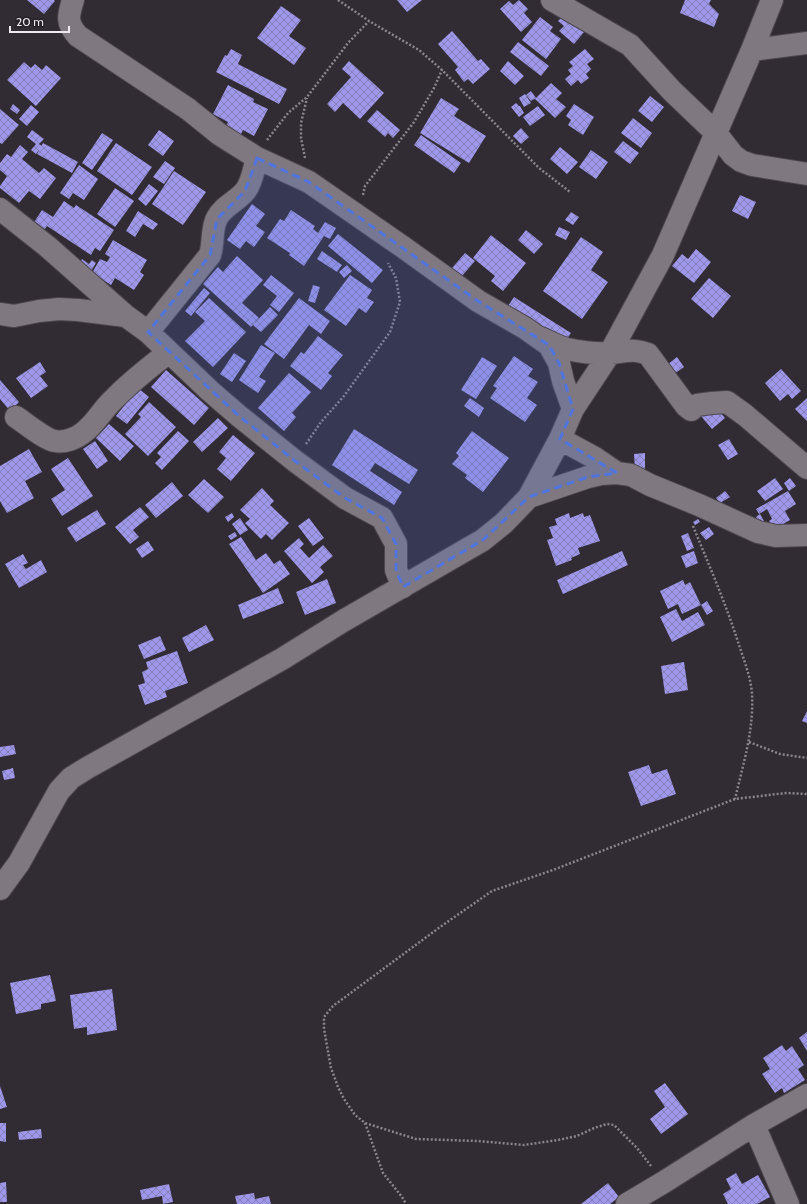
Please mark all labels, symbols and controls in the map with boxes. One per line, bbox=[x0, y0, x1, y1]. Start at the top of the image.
scale bar bbox=[10, 8, 69, 34]
text: 20 m bbox=[16, 14, 44, 29]

